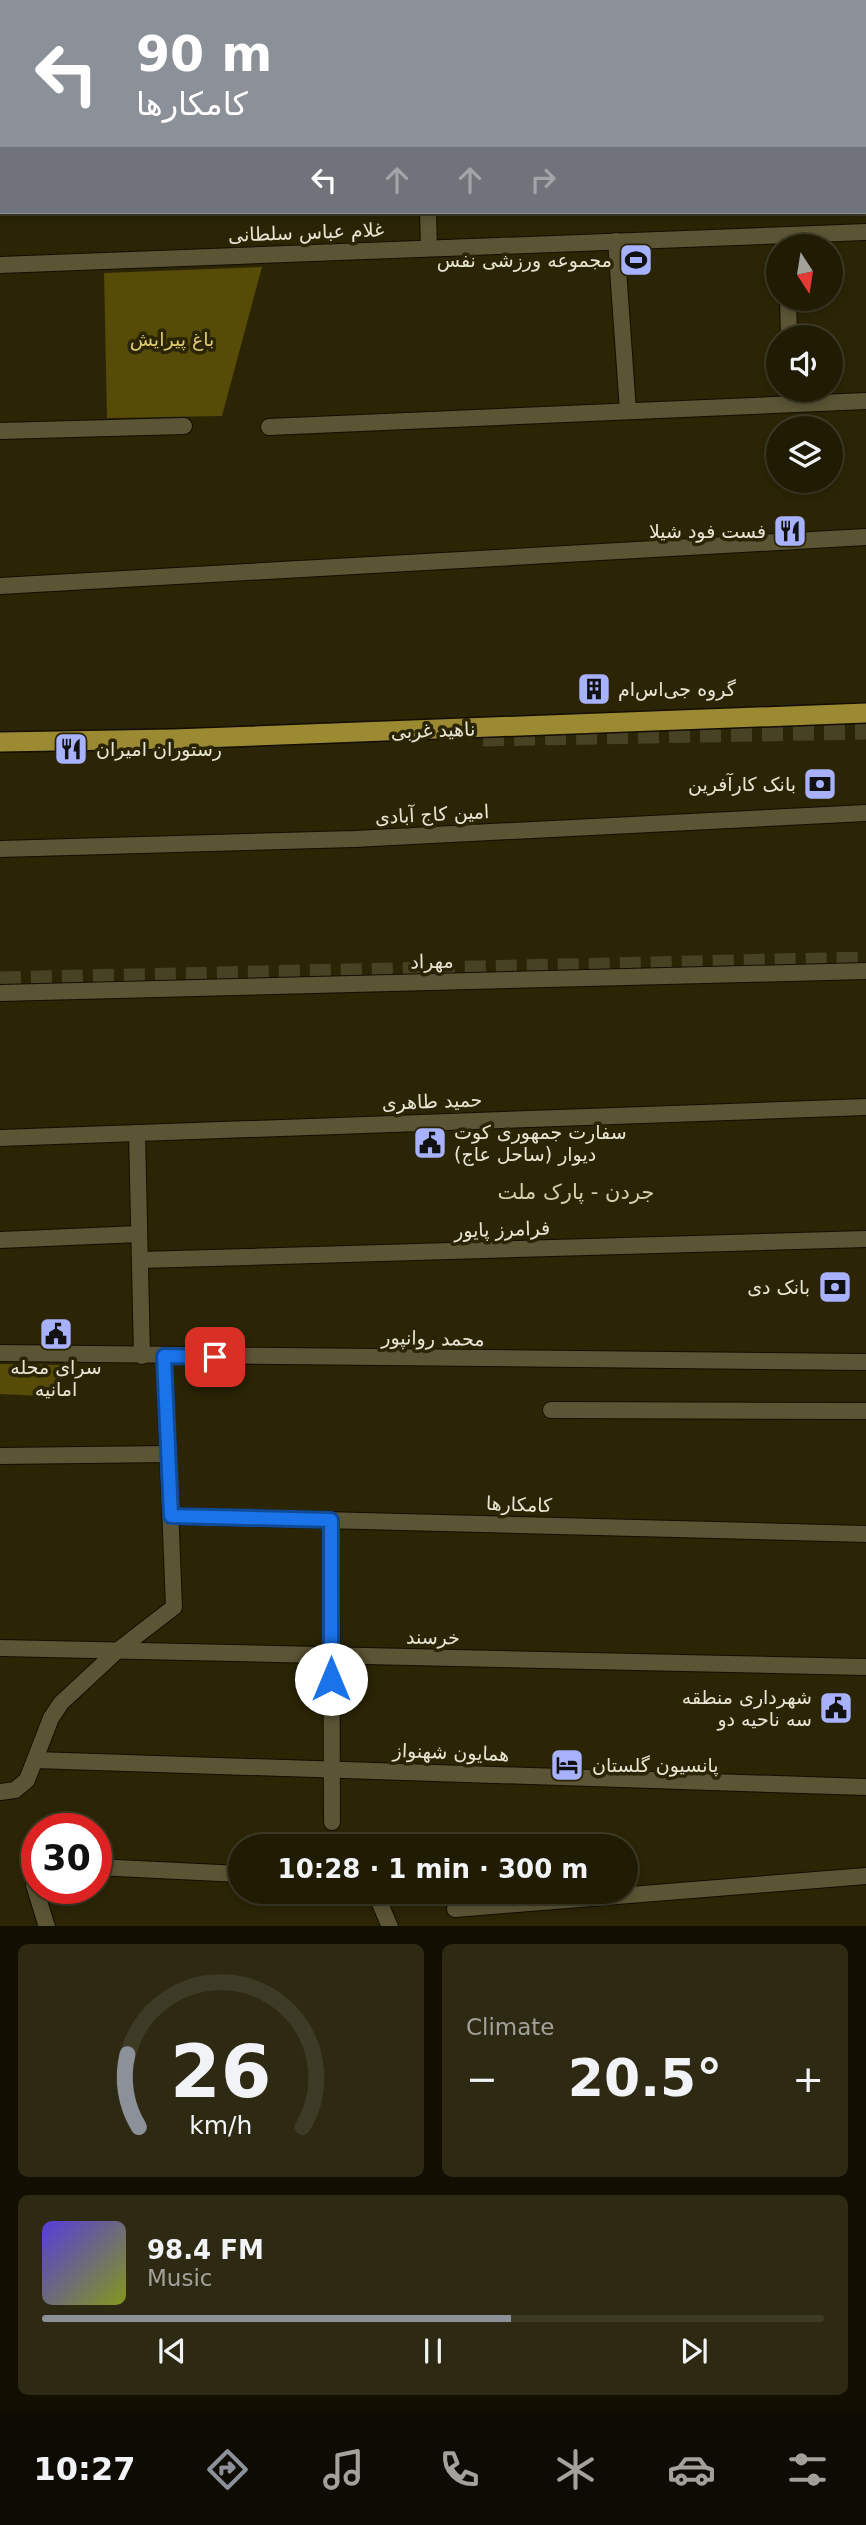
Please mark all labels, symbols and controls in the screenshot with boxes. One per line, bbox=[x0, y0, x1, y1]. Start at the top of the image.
text: 90 m bbox=[136, 26, 272, 83]
icon: left bbox=[21, 28, 112, 119]
text: کامکارها bbox=[136, 85, 248, 123]
icon: left bbox=[305, 161, 343, 199]
icon: ahead bbox=[378, 161, 416, 199]
icon: ahead bbox=[451, 161, 489, 199]
icon: right bbox=[524, 161, 562, 199]
street label: غلام عباس سلطانی bbox=[228, 218, 384, 247]
north arrow bbox=[766, 234, 844, 312]
map controls bbox=[766, 234, 843, 493]
sports icon: مجموعه ورزشی نفس bbox=[617, 241, 655, 279]
place label: مجموعه ورزشی نفس bbox=[437, 249, 612, 272]
button: sound bbox=[766, 325, 843, 402]
park label: باغ پیرایش bbox=[130, 328, 214, 351]
button: layers bbox=[766, 416, 843, 493]
restaurant icon: فست فود شیلا bbox=[771, 512, 809, 550]
place label: فست فود شیلا bbox=[649, 520, 766, 543]
building icon: گروه جی‌اس‌ام bbox=[575, 670, 613, 708]
place label: گروه جی‌اس‌ام bbox=[618, 678, 737, 701]
street label: ناهید غربی bbox=[390, 718, 476, 743]
restaurant icon: رستوران امیران bbox=[52, 730, 90, 768]
place label: رستوران امیران bbox=[96, 738, 222, 761]
bank icon: بانک کارآفرین bbox=[801, 765, 839, 803]
place label: بانک کارآفرین bbox=[688, 772, 796, 796]
street label: امین کاج آبادی bbox=[374, 799, 490, 829]
street label: مهراد bbox=[410, 950, 454, 973]
street label: حمید طاهری bbox=[381, 1088, 483, 1115]
place label: سفارت جمهوری کوت دیوار (ساحل عاج) bbox=[454, 1121, 627, 1166]
public building icon: سفارت جمهوری کوت دیوار (ساحل عاج) bbox=[411, 1124, 449, 1162]
district label: جردن - پارک ملت bbox=[498, 1180, 654, 1204]
street label: فرامرز پایور bbox=[453, 1216, 550, 1243]
bank icon: بانک دی bbox=[816, 1268, 854, 1306]
place label: بانک دی bbox=[747, 1276, 810, 1298]
public building icon: سرای محله امانیه bbox=[37, 1315, 75, 1353]
street label: محمد روانپور bbox=[380, 1326, 485, 1351]
pin bbox=[185, 1327, 245, 1387]
icon: arrive bbox=[196, 1338, 234, 1376]
place label: سرای محله امانیه bbox=[10, 1356, 102, 1400]
street label: کامکارها bbox=[485, 1492, 553, 1517]
street label: خرسند bbox=[406, 1626, 460, 1649]
position arrow bbox=[294, 1642, 368, 1716]
place label: شهرداری منطقه سه ناحیه دو bbox=[682, 1686, 812, 1731]
public building icon: شهرداری منطقه سه ناحیه دو bbox=[817, 1689, 855, 1727]
street label: همایون شهنواز bbox=[391, 1739, 510, 1766]
hotel icon: پانسیون گلستان bbox=[548, 1746, 586, 1784]
place label: پانسیون گلستان bbox=[592, 1754, 719, 1777]
speed limit sign: 30 bbox=[21, 1813, 112, 1904]
text: 10:28 · 1 min · 300 m bbox=[278, 1854, 588, 1884]
text: Climate bbox=[466, 2014, 555, 2040]
text: 26 bbox=[170, 2029, 272, 2114]
text: 20.5° bbox=[568, 2048, 722, 2108]
text: − bbox=[466, 2057, 498, 2101]
text: + bbox=[792, 2057, 824, 2101]
text: km/h bbox=[189, 2110, 253, 2139]
text: 98.4 FM bbox=[147, 2235, 264, 2265]
text: Music bbox=[147, 2265, 212, 2291]
icon: previous bbox=[153, 2332, 191, 2370]
icon: pause bbox=[414, 2332, 452, 2370]
icon: next bbox=[675, 2332, 713, 2370]
icon: directions bbox=[203, 2445, 252, 2494]
icon: music bbox=[319, 2445, 368, 2494]
icon: phone bbox=[435, 2445, 484, 2494]
icon: climate bbox=[551, 2445, 600, 2494]
icon: car bbox=[667, 2445, 716, 2494]
icon: filters bbox=[783, 2445, 832, 2494]
text: 10:27 bbox=[34, 2450, 135, 2488]

